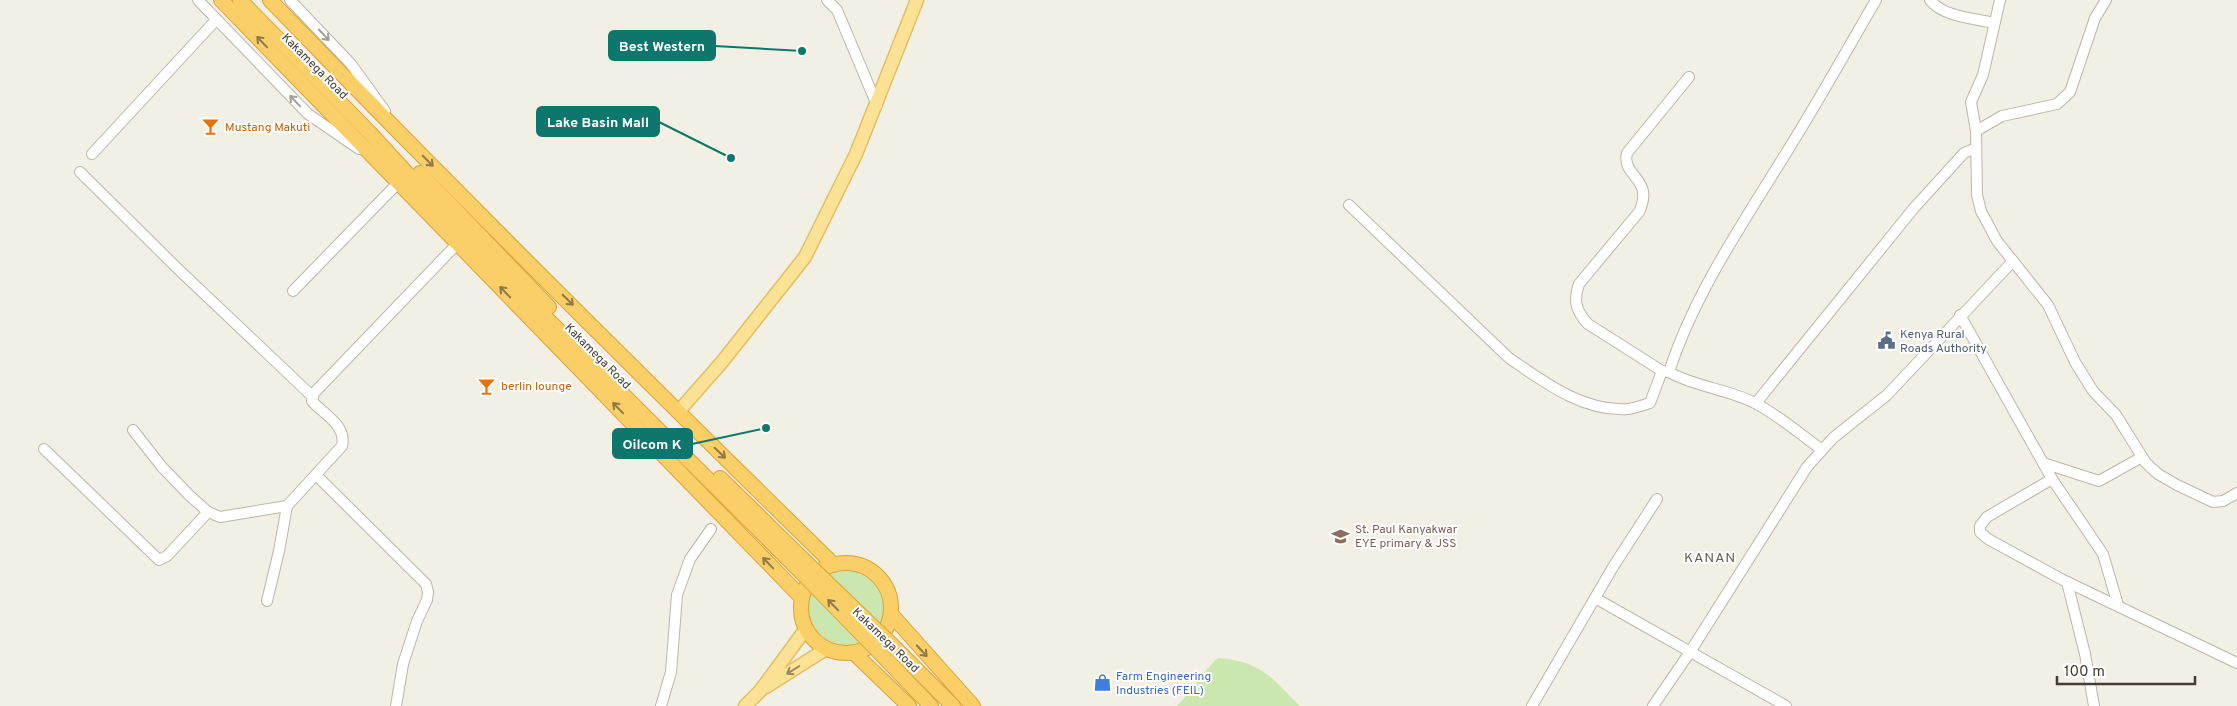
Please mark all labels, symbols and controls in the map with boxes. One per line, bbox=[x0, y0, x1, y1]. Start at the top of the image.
one-way arrow bbox=[318, 29, 330, 42]
street label: Kakamega Road bbox=[278, 30, 351, 103]
callout: Best Western bbox=[609, 31, 715, 60]
one-way arrow bbox=[256, 36, 268, 49]
text: Best Western bbox=[619, 39, 705, 56]
one-way arrow bbox=[289, 95, 301, 107]
callout: Lake Basin Mall bbox=[537, 107, 659, 136]
text: Lake Basin Mall bbox=[547, 115, 649, 132]
bar icon: Mustang Makuti bbox=[201, 117, 221, 137]
place label: Mustang Makuti bbox=[225, 120, 310, 136]
one-way arrow bbox=[422, 155, 435, 167]
one-way arrow bbox=[499, 285, 511, 298]
one-way arrow bbox=[562, 294, 574, 307]
street label: Kakamega Road bbox=[561, 320, 634, 393]
place label: Kenya Rural Roads Authority bbox=[1900, 327, 1987, 357]
public building icon: Kenya Rural Roads Authority bbox=[1876, 331, 1896, 351]
bar icon: berlin lounge bbox=[477, 376, 497, 396]
place label: berlin lounge bbox=[501, 379, 572, 395]
one-way arrow bbox=[612, 402, 624, 415]
callout: Oilcom K bbox=[613, 429, 692, 458]
text: Oilcom K bbox=[622, 437, 682, 454]
one-way arrow bbox=[713, 447, 726, 459]
place label: St. Paul Kanyakwar EYE primary & JSS bbox=[1355, 522, 1458, 552]
school or university icon: St. Paul Kanyakwar EYE primary & JSS bbox=[1331, 526, 1351, 546]
district label: KANAN bbox=[1684, 550, 1736, 567]
one-way arrow bbox=[762, 557, 774, 569]
one-way arrow bbox=[827, 599, 839, 612]
street label: Kakamega Road bbox=[848, 605, 922, 677]
one-way arrow bbox=[916, 645, 928, 658]
scale bar bbox=[2057, 654, 2194, 686]
text: 100 m bbox=[2064, 663, 2105, 682]
one-way arrow bbox=[786, 666, 800, 676]
place label: Farm Engineering Industries (FEIL) bbox=[1116, 669, 1211, 699]
shop icon: Farm Engineering Industries (FEIL) bbox=[1092, 673, 1112, 693]

